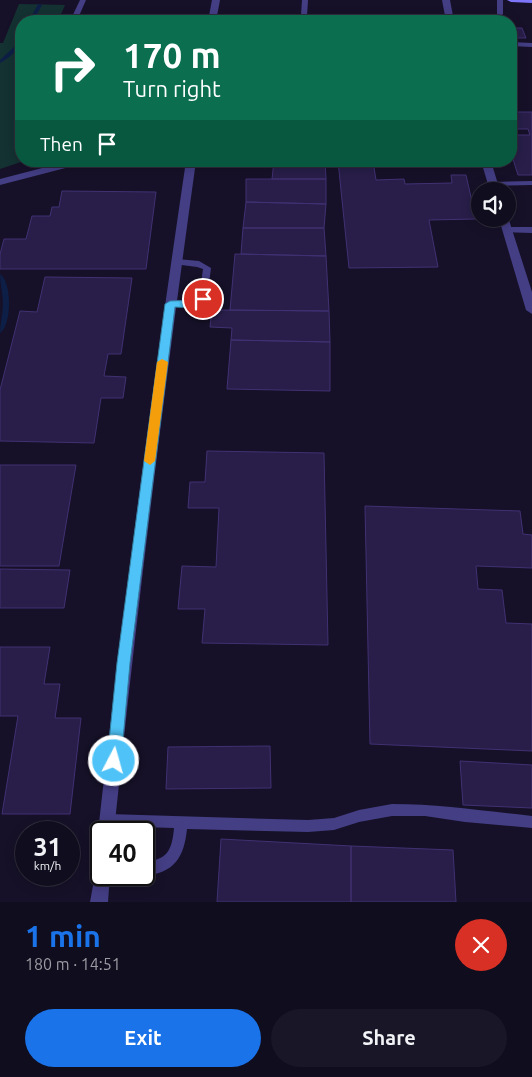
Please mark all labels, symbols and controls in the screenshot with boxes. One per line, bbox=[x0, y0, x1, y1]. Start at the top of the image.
icon: right bbox=[40, 35, 105, 100]
text: 170 m bbox=[123, 35, 221, 75]
text: Turn right bbox=[123, 76, 221, 101]
icon: arrive bbox=[93, 130, 121, 158]
text: Then bbox=[40, 133, 83, 155]
map controls bbox=[471, 182, 516, 227]
button: sound bbox=[471, 182, 516, 227]
pin bbox=[182, 278, 224, 320]
icon: arrive bbox=[189, 285, 217, 313]
position arrow bbox=[87, 734, 139, 786]
speed limit sign: 40 bbox=[90, 821, 155, 886]
text: 31 bbox=[33, 833, 62, 861]
text: km/h bbox=[34, 859, 61, 872]
text: 1 min bbox=[25, 919, 101, 953]
button: close bbox=[455, 919, 507, 971]
text: 180 m · 14:51 bbox=[25, 955, 121, 973]
button: Exit bbox=[25, 1009, 261, 1067]
button: Share bbox=[271, 1009, 507, 1067]

